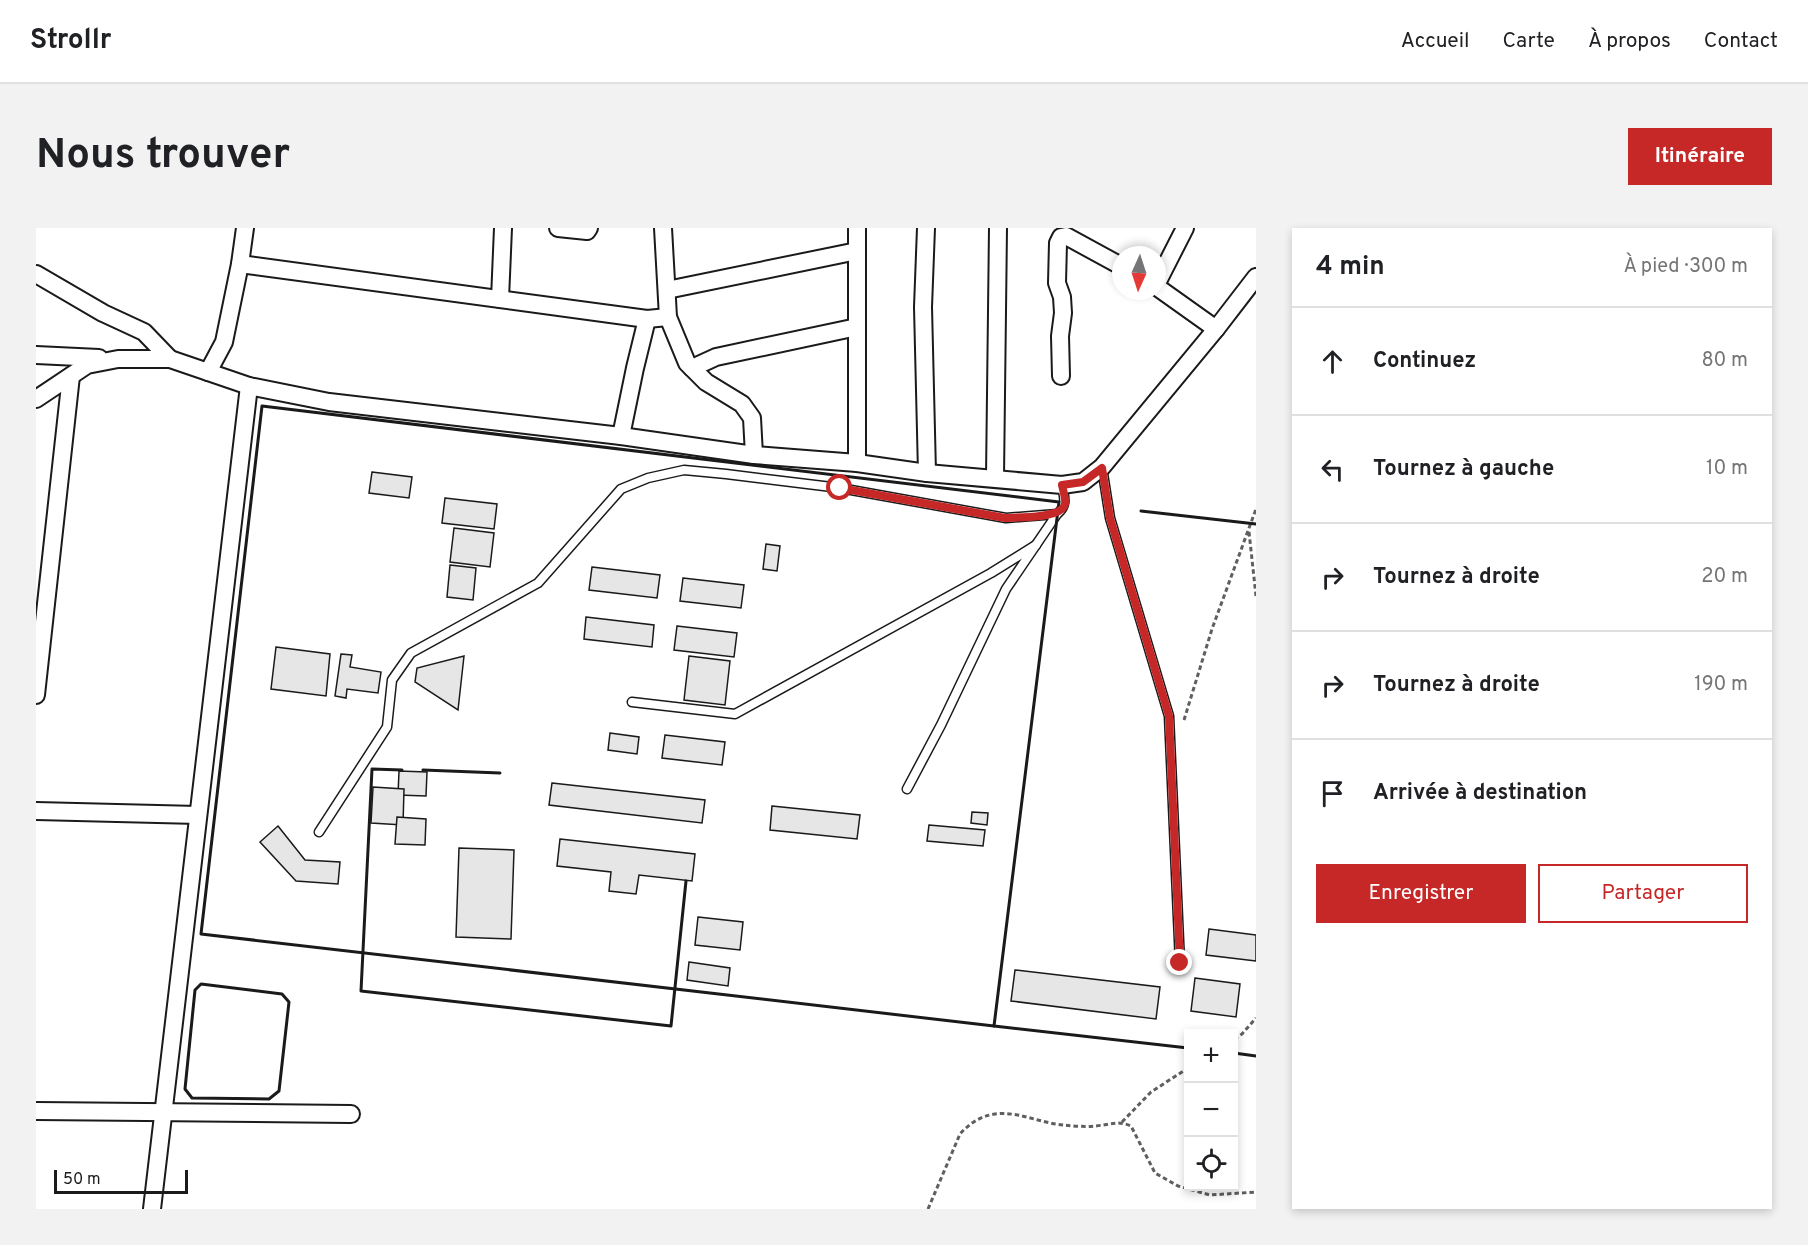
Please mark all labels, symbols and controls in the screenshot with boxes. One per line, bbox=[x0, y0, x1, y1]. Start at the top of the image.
text: Strollr bbox=[30, 23, 112, 59]
text: Accueil bbox=[1401, 28, 1470, 55]
text: Carte bbox=[1503, 28, 1555, 55]
text: À propos bbox=[1588, 28, 1671, 55]
text: Contact bbox=[1704, 28, 1778, 55]
button: Itinéraire bbox=[1628, 128, 1772, 185]
text: Nous trouver bbox=[36, 130, 290, 183]
north arrow bbox=[1112, 246, 1166, 300]
text: 4 min bbox=[1316, 251, 1385, 284]
text: À pied · 300 m bbox=[1623, 254, 1748, 280]
icon: ahead bbox=[1316, 345, 1349, 378]
text: Continuez bbox=[1373, 348, 1476, 375]
text: 80 m bbox=[1702, 348, 1748, 374]
icon: left bbox=[1316, 453, 1349, 486]
text: Tournez à gauche bbox=[1373, 456, 1554, 483]
text: 10 m bbox=[1706, 456, 1748, 482]
route start bbox=[826, 474, 852, 500]
icon: right bbox=[1316, 561, 1349, 594]
text: Tournez à droite bbox=[1373, 564, 1540, 591]
text: 20 m bbox=[1701, 564, 1748, 590]
icon: right bbox=[1316, 669, 1349, 702]
text: Tournez à droite bbox=[1373, 672, 1540, 699]
text: 190 m bbox=[1694, 672, 1748, 698]
icon: arrive bbox=[1316, 777, 1349, 810]
text: Arrivée à destination bbox=[1373, 780, 1587, 807]
button: Enregistrer bbox=[1316, 864, 1526, 923]
button: Partager bbox=[1538, 864, 1748, 923]
route end bbox=[1166, 949, 1192, 975]
map controls bbox=[1184, 1029, 1238, 1191]
button: + bbox=[1184, 1029, 1238, 1083]
button: − bbox=[1184, 1083, 1238, 1137]
button: locate bbox=[1184, 1137, 1238, 1191]
scale bar bbox=[54, 1167, 188, 1194]
text: 50 m bbox=[63, 1170, 101, 1190]

